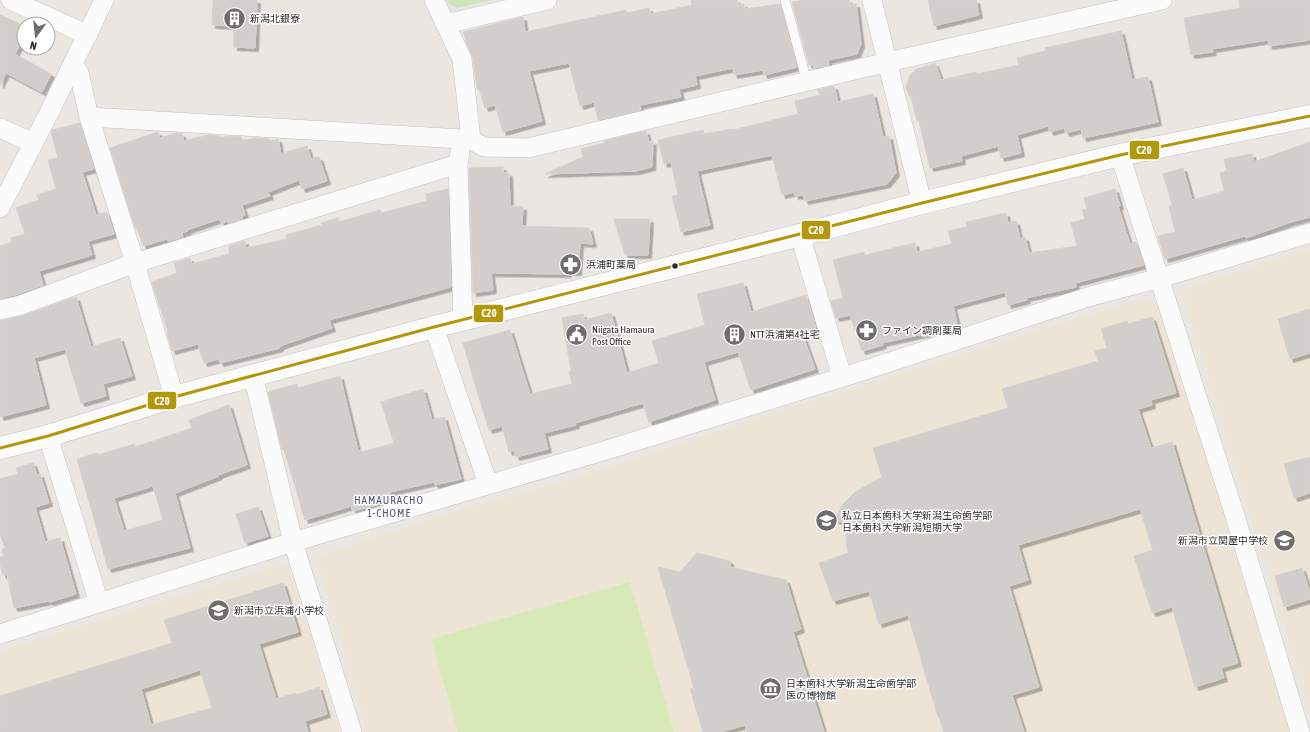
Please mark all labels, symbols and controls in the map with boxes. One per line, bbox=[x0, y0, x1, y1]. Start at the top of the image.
building icon: 新潟北銀寮 bbox=[221, 5, 247, 31]
place label: 新潟北銀寮 bbox=[250, 13, 300, 24]
north arrow bbox=[16, 16, 56, 56]
text: N bbox=[29, 39, 38, 52]
line badge: C20 bbox=[1129, 140, 1160, 160]
text: C20 bbox=[1136, 144, 1152, 156]
line badge: C20 bbox=[801, 220, 831, 240]
text: C20 bbox=[808, 224, 824, 236]
pharmacy icon: 浜浦町薬局 bbox=[558, 251, 584, 277]
place label: 浜浦町薬局 bbox=[586, 259, 636, 270]
unlabelled marker bbox=[670, 261, 680, 271]
line badge: C20 bbox=[473, 304, 504, 323]
text: C20 bbox=[481, 307, 497, 319]
pharmacy icon: ファイン調剤薬局 bbox=[854, 317, 880, 343]
building icon: NTT浜浦第4社宅 bbox=[722, 321, 748, 347]
public building icon: Niigata Hamaura Post Office bbox=[563, 322, 589, 348]
place label: Niigata Hamaura Post Office bbox=[592, 324, 655, 347]
place label: ファイン調剤薬局 bbox=[882, 325, 962, 336]
place label: NTT浜浦第4社宅 bbox=[750, 329, 819, 340]
line badge: C20 bbox=[147, 391, 177, 410]
text: C20 bbox=[154, 395, 170, 407]
district label: HAMAURACHO 1-CHOME bbox=[354, 494, 424, 519]
school or university icon: 私立日本歯科大学新潟生命歯学部 日本歯科大学新潟短期大学 bbox=[814, 508, 840, 534]
place label: 私立日本歯科大学新潟生命歯学部 日本歯科大学新潟短期大学 bbox=[842, 510, 992, 533]
school or university icon: 新潟市立関屋中学校 bbox=[1271, 527, 1297, 553]
place label: 新潟市立関屋中学校 bbox=[1178, 535, 1268, 546]
school or university icon: 新潟市立浜浦小学校 bbox=[205, 597, 231, 623]
place label: 新潟市立浜浦小学校 bbox=[234, 605, 324, 616]
museum icon: 日本歯科大学新潟生命歯学部 医の博物館 bbox=[758, 676, 784, 702]
place label: 日本歯科大学新潟生命歯学部 医の博物館 bbox=[786, 678, 916, 701]

